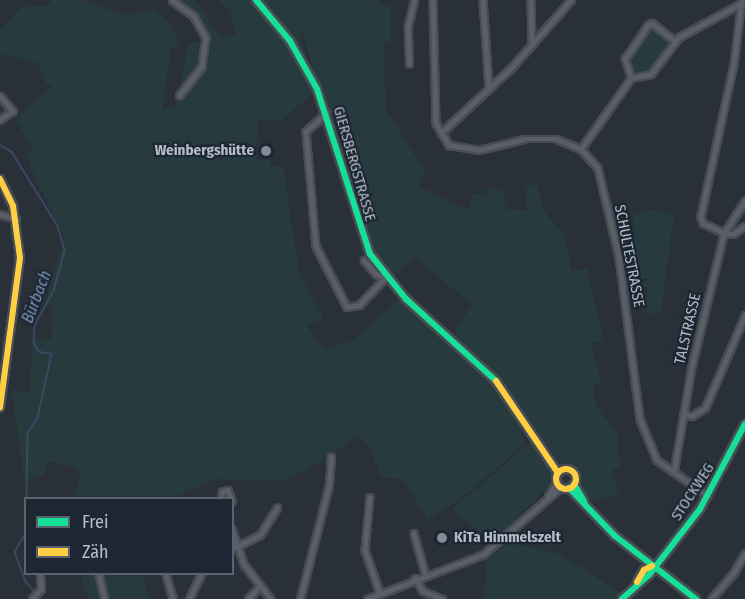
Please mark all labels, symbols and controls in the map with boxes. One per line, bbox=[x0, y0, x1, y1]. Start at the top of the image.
street label: GIERSBERGSTRASSE bbox=[329, 104, 379, 224]
place label: Weinbergshütte bbox=[155, 142, 254, 160]
marker: Weinbergshütte bbox=[259, 144, 273, 158]
street label: SCHULTESTRASSE bbox=[610, 203, 648, 309]
water label: Bürbach bbox=[18, 268, 56, 326]
street label: TALSTRASSE bbox=[671, 292, 705, 366]
street label: STOCKWEG bbox=[668, 460, 718, 524]
legend bbox=[24, 497, 234, 575]
text: Frei bbox=[82, 511, 108, 533]
place label: KiTa Himmelszelt bbox=[454, 529, 561, 547]
marker: KiTa Himmelszelt bbox=[435, 531, 449, 545]
text: Zäh bbox=[82, 541, 109, 563]

